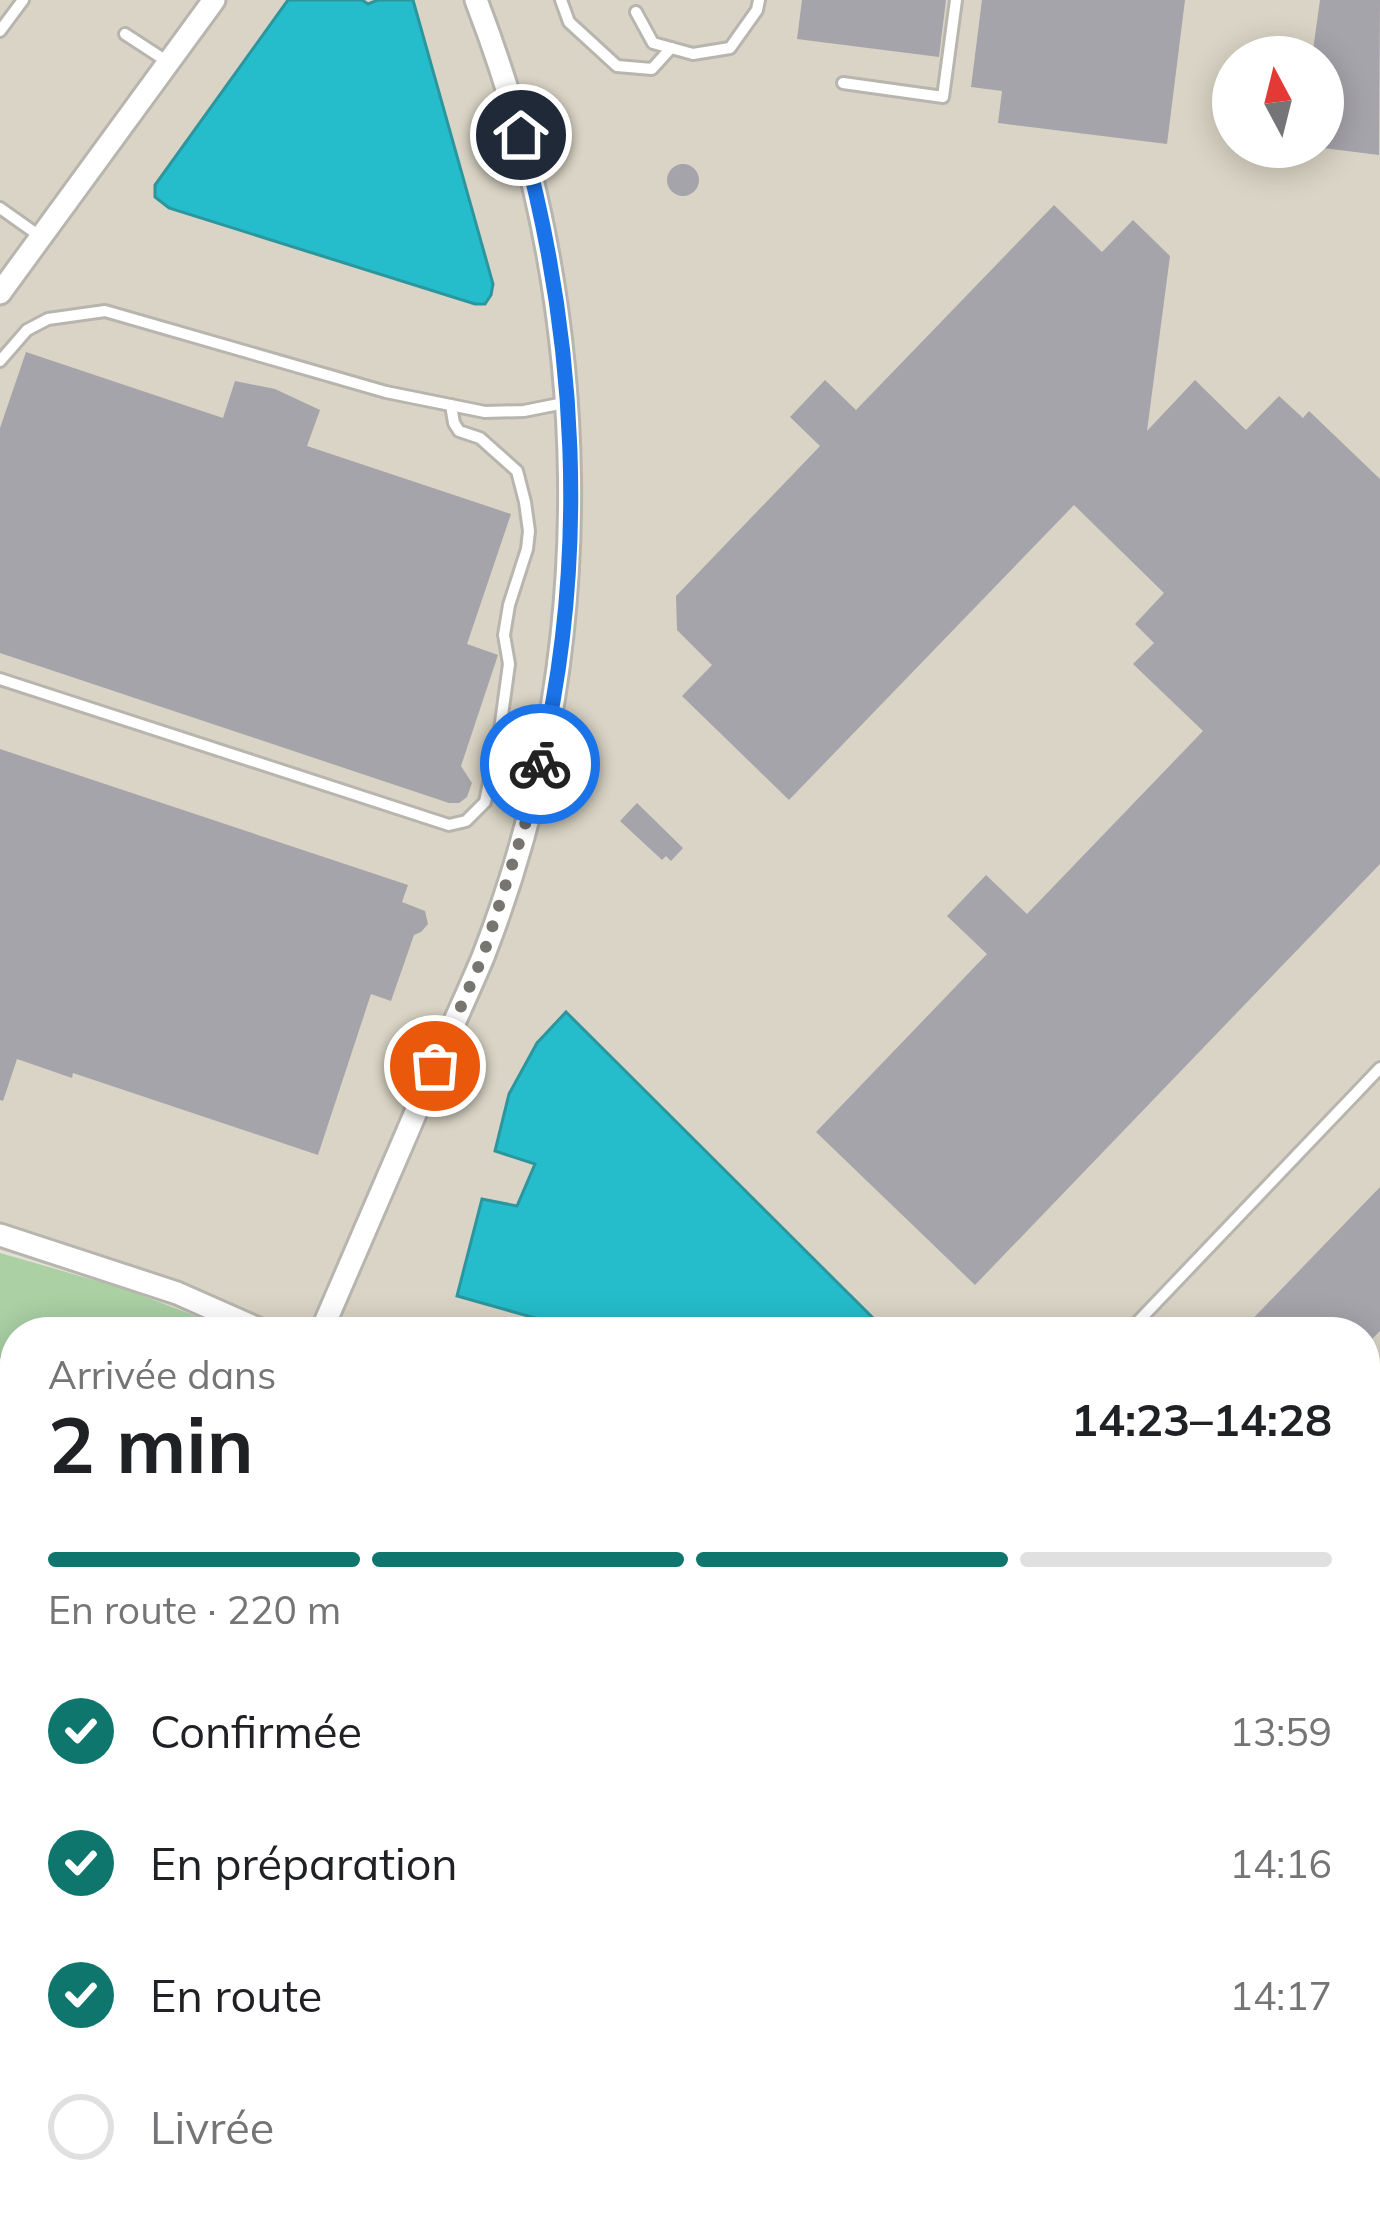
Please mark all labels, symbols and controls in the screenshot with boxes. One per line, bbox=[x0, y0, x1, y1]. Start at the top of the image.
north arrow bbox=[1212, 36, 1344, 168]
map controls bbox=[1212, 36, 1344, 168]
pin bbox=[470, 84, 572, 186]
icon: home bbox=[488, 102, 554, 168]
courier bbox=[480, 704, 600, 824]
icon: bike bbox=[507, 731, 573, 797]
pin bbox=[384, 1015, 486, 1117]
icon: bag bbox=[402, 1033, 468, 1099]
text: Arrivée dans bbox=[48, 1350, 276, 1399]
text: 14:23–14:28 bbox=[1071, 1391, 1332, 1447]
text: 2 min bbox=[48, 1395, 254, 1493]
text: En route · 220 m bbox=[48, 1585, 341, 1634]
icon: check bbox=[48, 1698, 114, 1764]
text: Confirmée bbox=[150, 1703, 362, 1759]
text: 13:59 bbox=[1230, 1707, 1332, 1756]
icon: check bbox=[48, 1830, 114, 1896]
text: En préparation bbox=[150, 1835, 458, 1891]
text: 14:16 bbox=[1230, 1839, 1332, 1888]
icon: check bbox=[48, 1962, 114, 2028]
text: En route bbox=[150, 1967, 322, 2023]
text: 14:17 bbox=[1230, 1971, 1332, 2020]
text: Livrée bbox=[150, 2099, 274, 2155]

